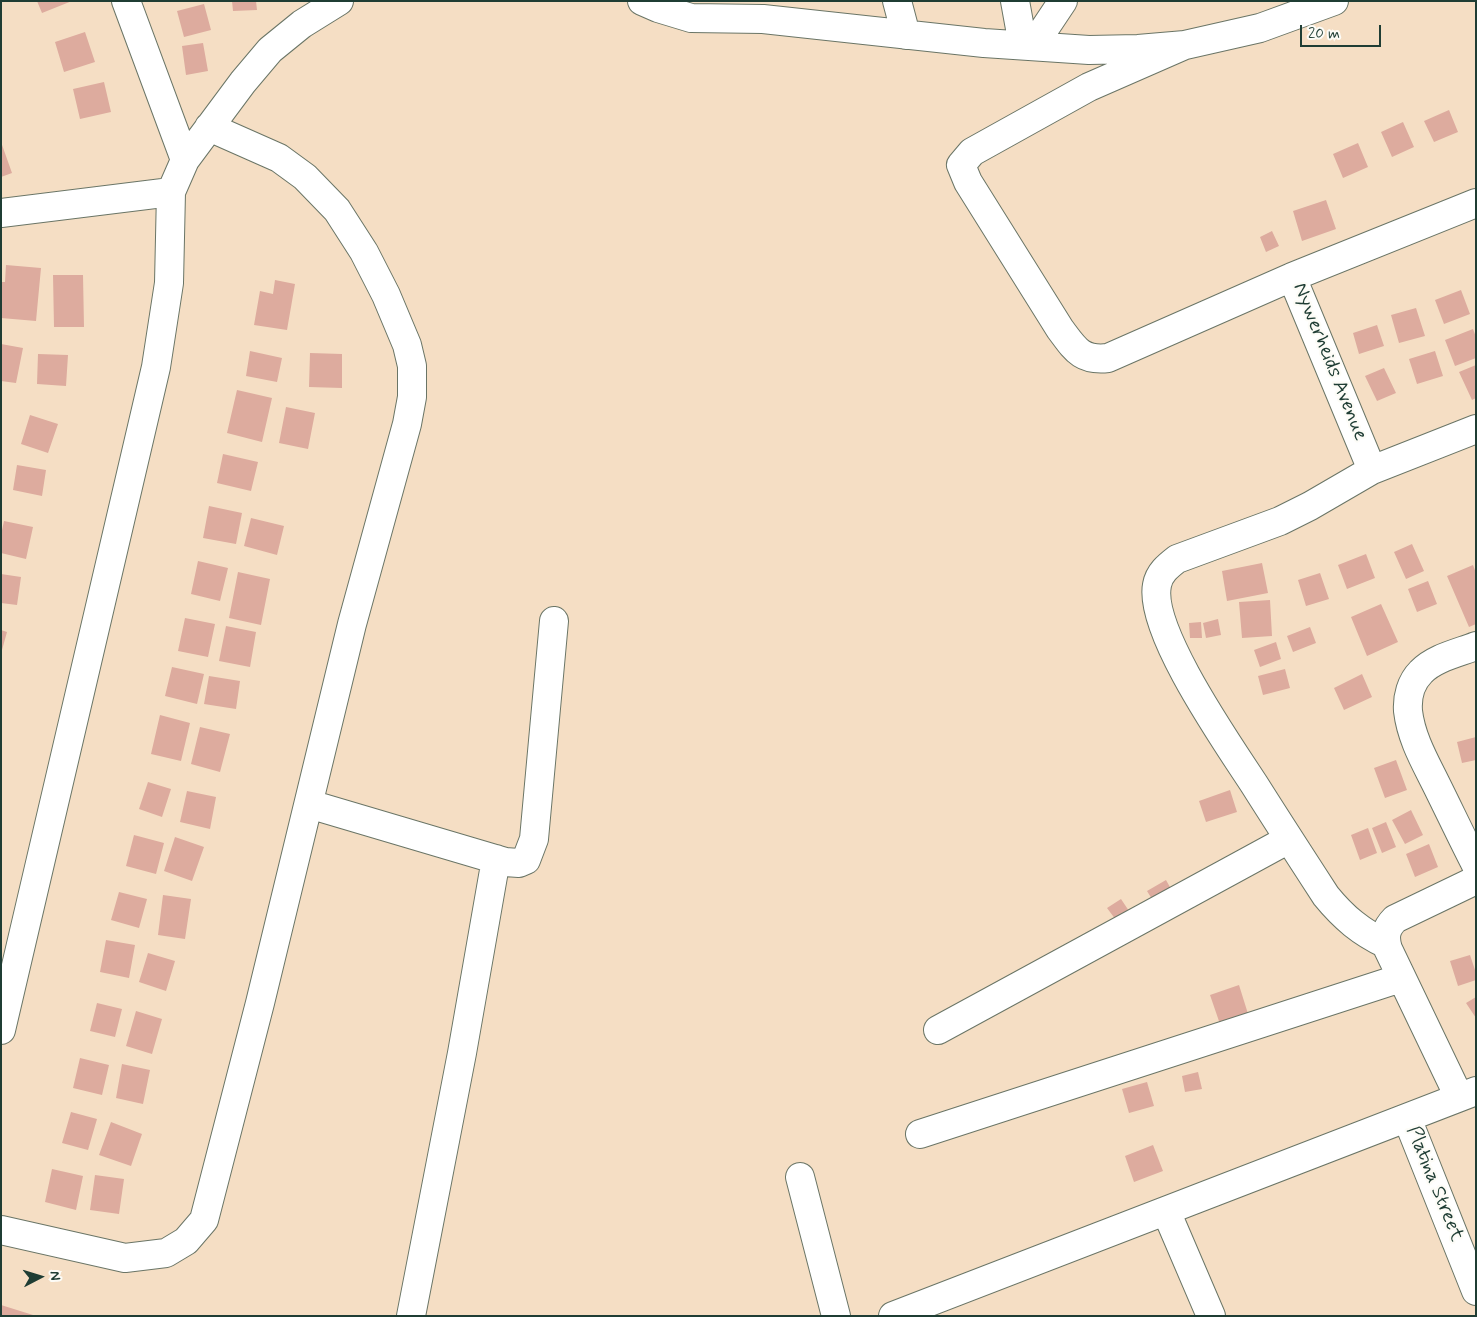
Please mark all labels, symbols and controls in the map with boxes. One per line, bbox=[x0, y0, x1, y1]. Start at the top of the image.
scale bar bbox=[1302, 15, 1383, 47]
text: 20 m bbox=[1308, 24, 1340, 44]
street label: Nywerheids Avenue bbox=[1286, 280, 1372, 444]
street label: Platina Street bbox=[1400, 1123, 1468, 1245]
north arrow bbox=[15, 1252, 65, 1302]
text: N bbox=[46, 1270, 64, 1281]

